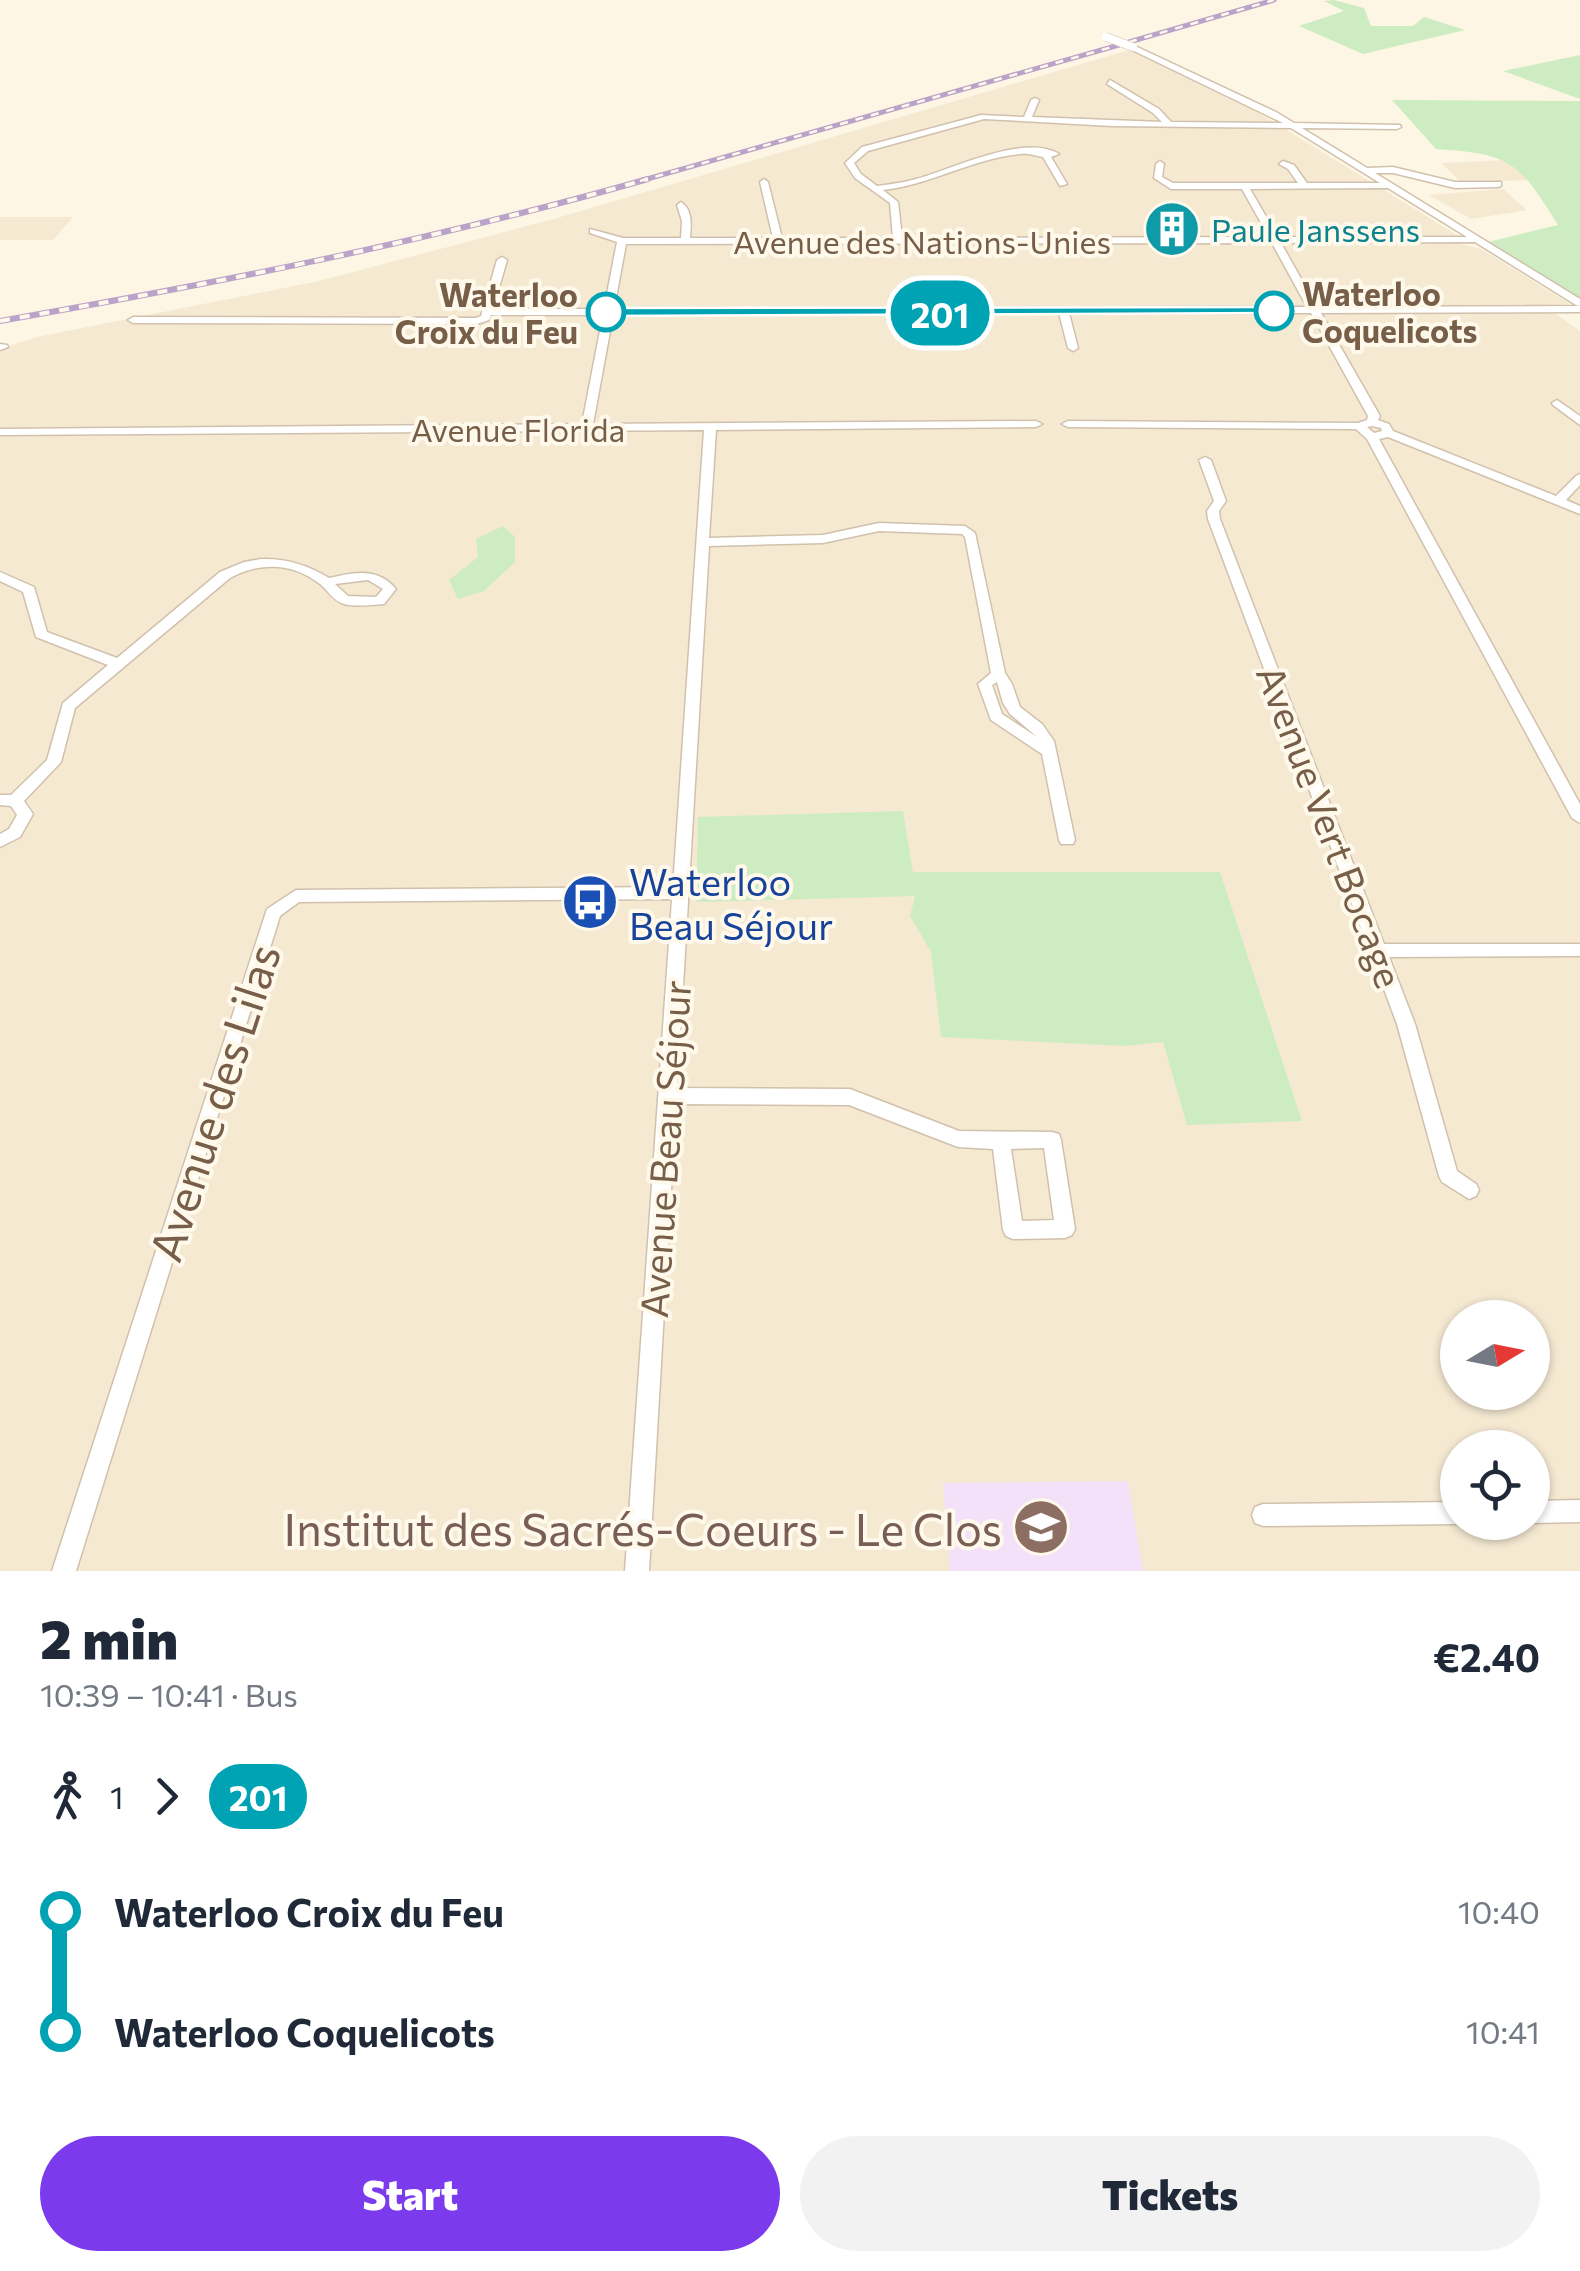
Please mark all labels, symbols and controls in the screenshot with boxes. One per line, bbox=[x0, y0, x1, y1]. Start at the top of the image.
building icon: Paule Janssens bbox=[1142, 199, 1202, 259]
place label: Paule Janssens bbox=[1211, 209, 1420, 249]
street label: Avenue des Nations-Unies bbox=[733, 221, 1111, 261]
place label: Waterloo Coquelicots bbox=[1302, 273, 1478, 350]
place label: Waterloo Croix du Feu bbox=[395, 274, 578, 351]
line badge: 201 bbox=[882, 280, 998, 346]
text: 201 bbox=[911, 292, 969, 335]
marker: Waterloo Coquelicots bbox=[1255, 292, 1293, 330]
marker: Waterloo Croix du Feu bbox=[587, 293, 625, 331]
street label: Avenue Florida bbox=[411, 409, 625, 449]
street label: Avenue Vert Bocage bbox=[1248, 658, 1414, 994]
place label: Waterloo Beau Séjour bbox=[629, 857, 833, 948]
bus stop icon: Waterloo Beau Séjour bbox=[560, 872, 620, 932]
street label: Avenue des Lilas bbox=[136, 936, 290, 1268]
street label: Avenue Beau Séjour bbox=[629, 979, 699, 1319]
north arrow bbox=[1440, 1300, 1550, 1410]
map controls bbox=[1440, 1300, 1550, 1540]
button: locate bbox=[1440, 1430, 1550, 1540]
school or university icon: Institut des Sacrés-Coeurs - Le Clos bbox=[1011, 1497, 1071, 1557]
place label: Institut des Sacrés-Coeurs - Le Clos bbox=[283, 1500, 1002, 1555]
text: 2 min bbox=[40, 1603, 178, 1670]
text: €2.40 bbox=[1433, 1633, 1540, 1680]
text: 10:39 – 10:41 · Bus bbox=[40, 1674, 298, 1714]
icon: walk bbox=[40, 1769, 95, 1824]
icon: forward bbox=[139, 1769, 194, 1824]
text: 201 bbox=[229, 1775, 287, 1818]
text: 1 bbox=[110, 1776, 124, 1816]
text: Waterloo Croix du Feu bbox=[114, 1888, 504, 1935]
text: 10:40 bbox=[1458, 1891, 1540, 1931]
text: Waterloo Coquelicots bbox=[114, 2008, 495, 2055]
text: 10:41 bbox=[1466, 2011, 1540, 2051]
button: Start bbox=[40, 2136, 780, 2251]
button: Tickets bbox=[800, 2136, 1540, 2251]

